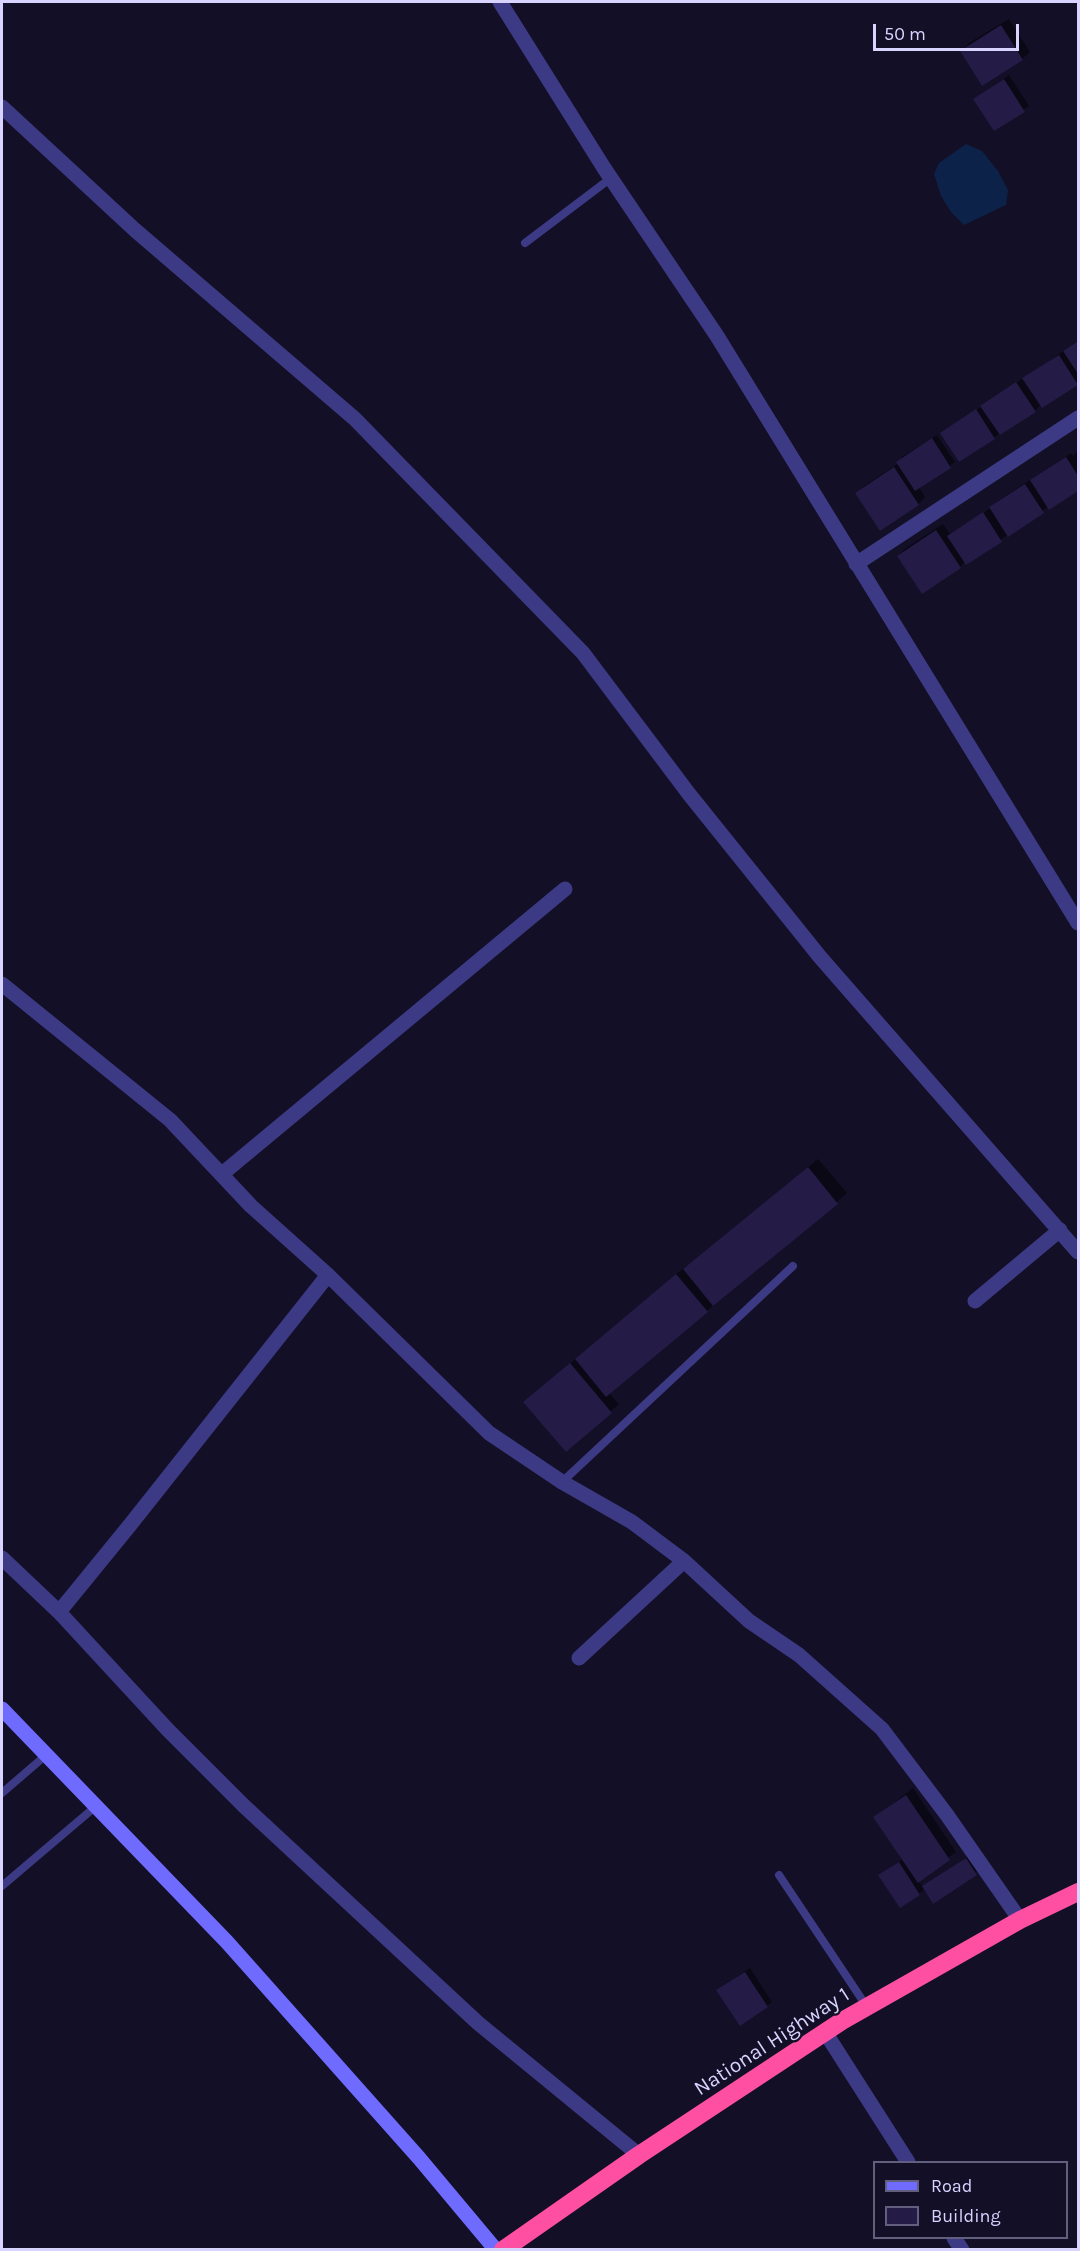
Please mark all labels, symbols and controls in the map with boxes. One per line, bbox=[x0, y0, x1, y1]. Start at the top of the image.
scale bar bbox=[876, 12, 1022, 50]
text: 50 m bbox=[884, 23, 926, 45]
street label: National Highway 1 bbox=[690, 1982, 854, 2102]
legend bbox=[873, 2161, 1068, 2239]
text: Road bbox=[931, 2175, 972, 2197]
text: Building bbox=[931, 2205, 1001, 2227]

